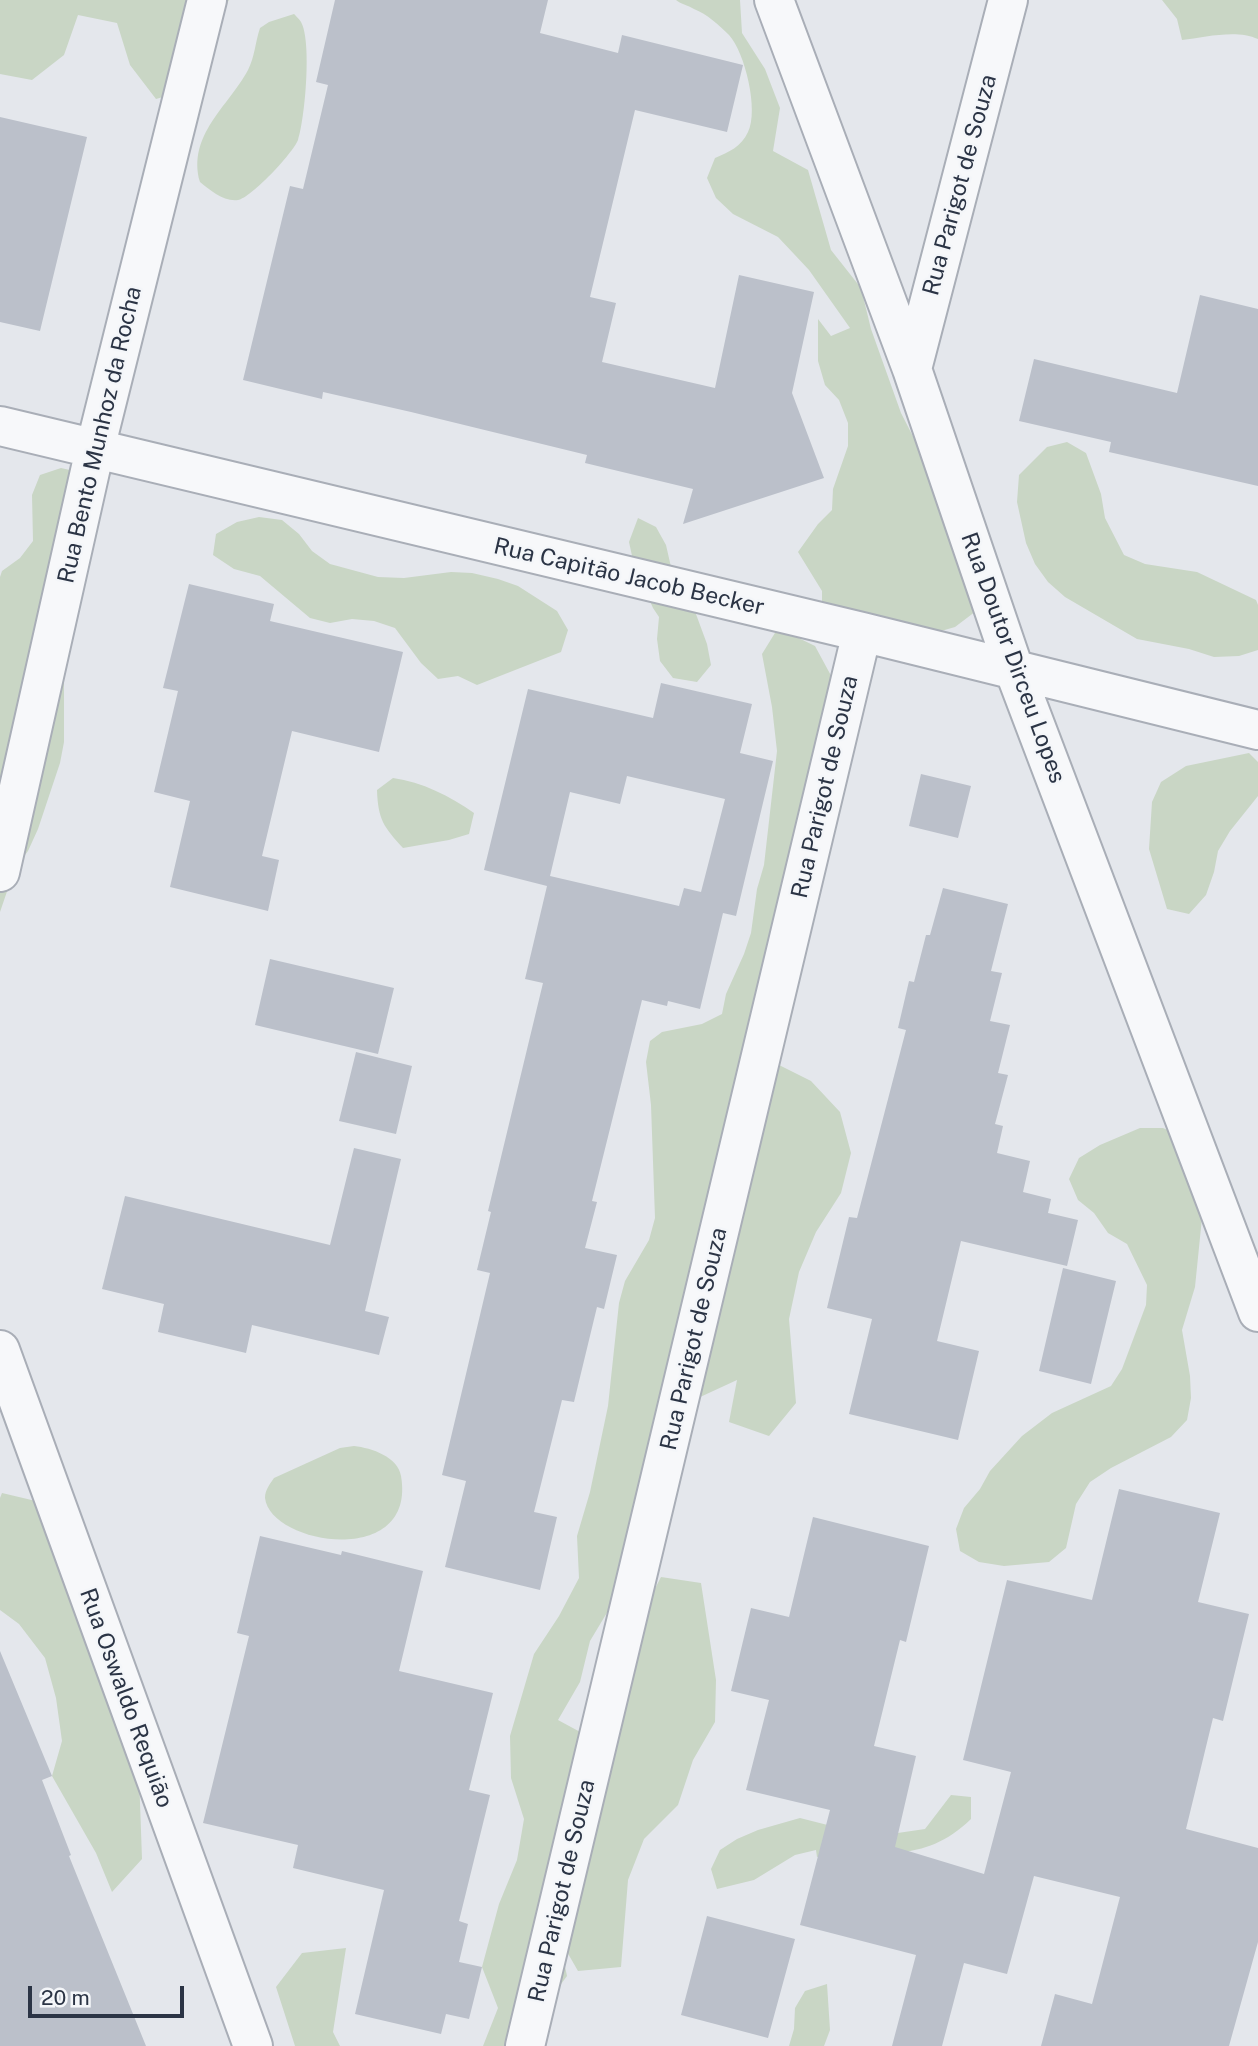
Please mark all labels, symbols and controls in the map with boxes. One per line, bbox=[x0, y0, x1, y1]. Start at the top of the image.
street label: Rua Parigot de Souza bbox=[917, 71, 1003, 299]
street label: Rua Bento Munhoz da Rocha bbox=[52, 284, 148, 586]
street label: Rua Doutor Dirceu Lopes bbox=[955, 529, 1071, 787]
street label: Rua Capitão Jacob Becker bbox=[491, 532, 767, 622]
street label: Rua Parigot de Souza bbox=[786, 673, 864, 901]
street label: Rua Parigot de Souza bbox=[655, 1225, 733, 1453]
street label: Rua Oswaldo Requião bbox=[73, 1585, 179, 1811]
street label: Rua Parigot de Souza bbox=[523, 1777, 601, 2005]
scale bar bbox=[32, 1972, 187, 2016]
text: 20 m bbox=[41, 1985, 90, 2010]

